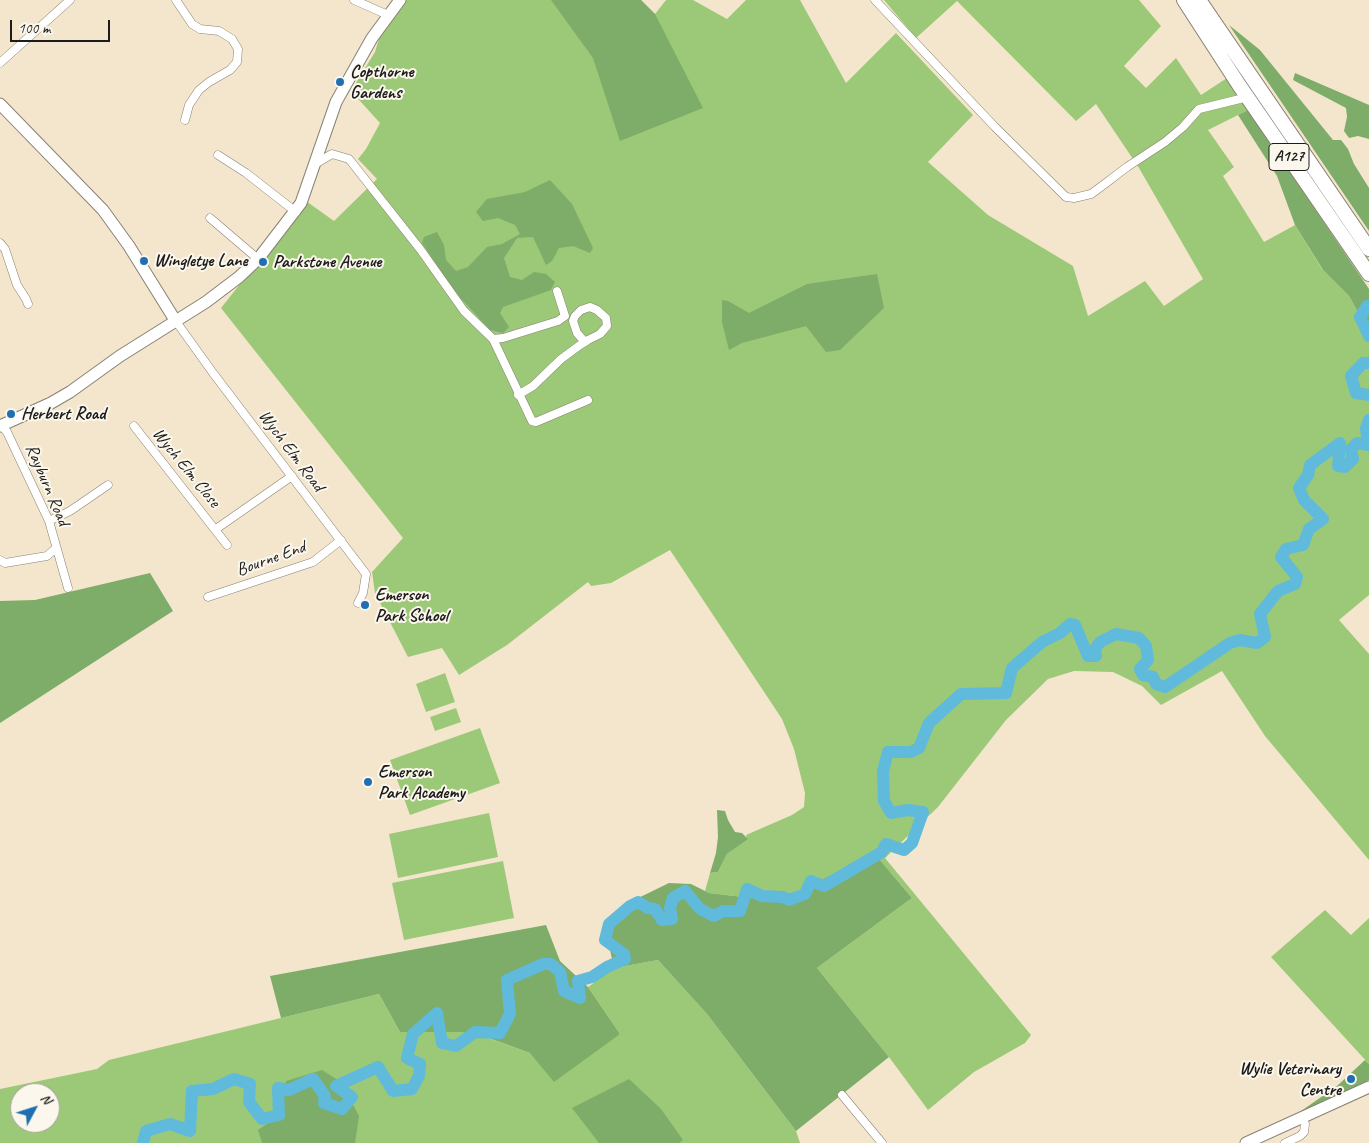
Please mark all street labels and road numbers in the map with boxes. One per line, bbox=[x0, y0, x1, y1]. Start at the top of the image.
road number: A127 bbox=[1269, 144, 1309, 170]
street label: Wych Elm Road bbox=[253, 406, 329, 496]
street label: Wych Elm Close bbox=[147, 424, 225, 512]
street label: Rayburn Road bbox=[20, 441, 74, 529]
street label: Bourne End bbox=[234, 537, 308, 581]

